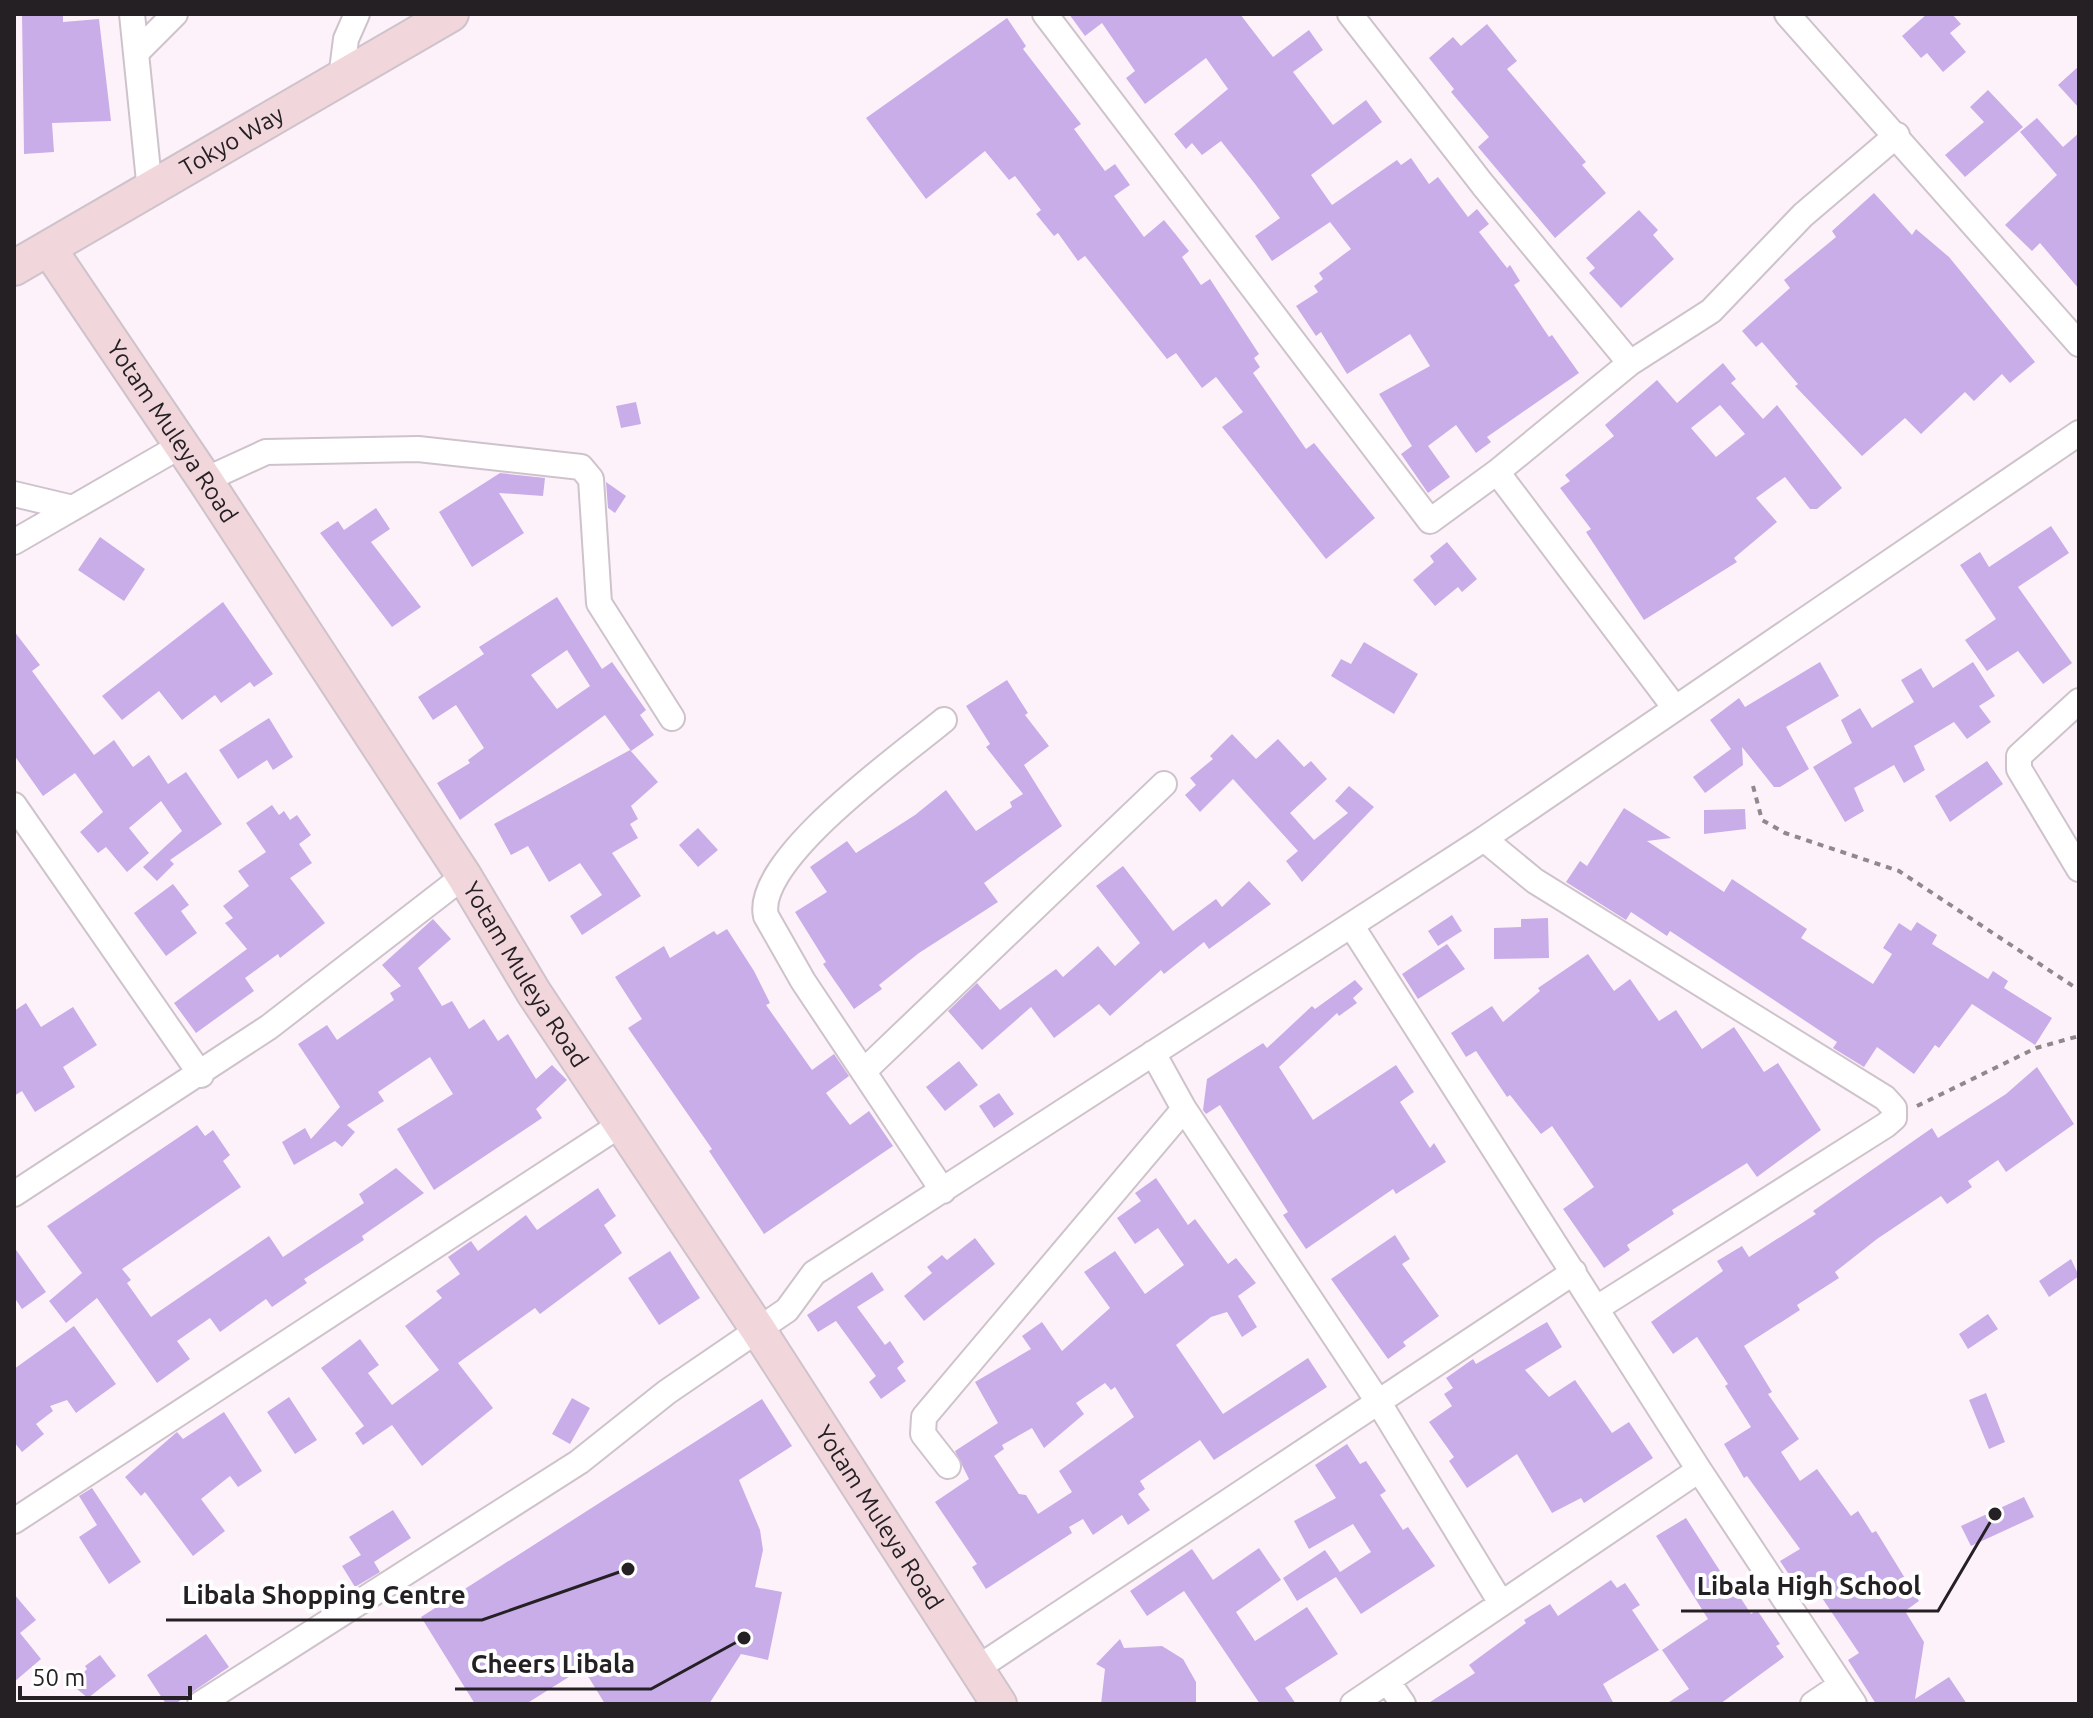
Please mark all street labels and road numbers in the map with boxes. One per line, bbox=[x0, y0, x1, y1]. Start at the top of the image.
street label: Tokyo Way bbox=[175, 100, 289, 182]
street label: Yotam Muleya Road bbox=[102, 335, 243, 527]
street label: Yotam Muleya Road bbox=[458, 877, 594, 1072]
street label: Yotam Muleya Road bbox=[810, 1420, 949, 1614]

